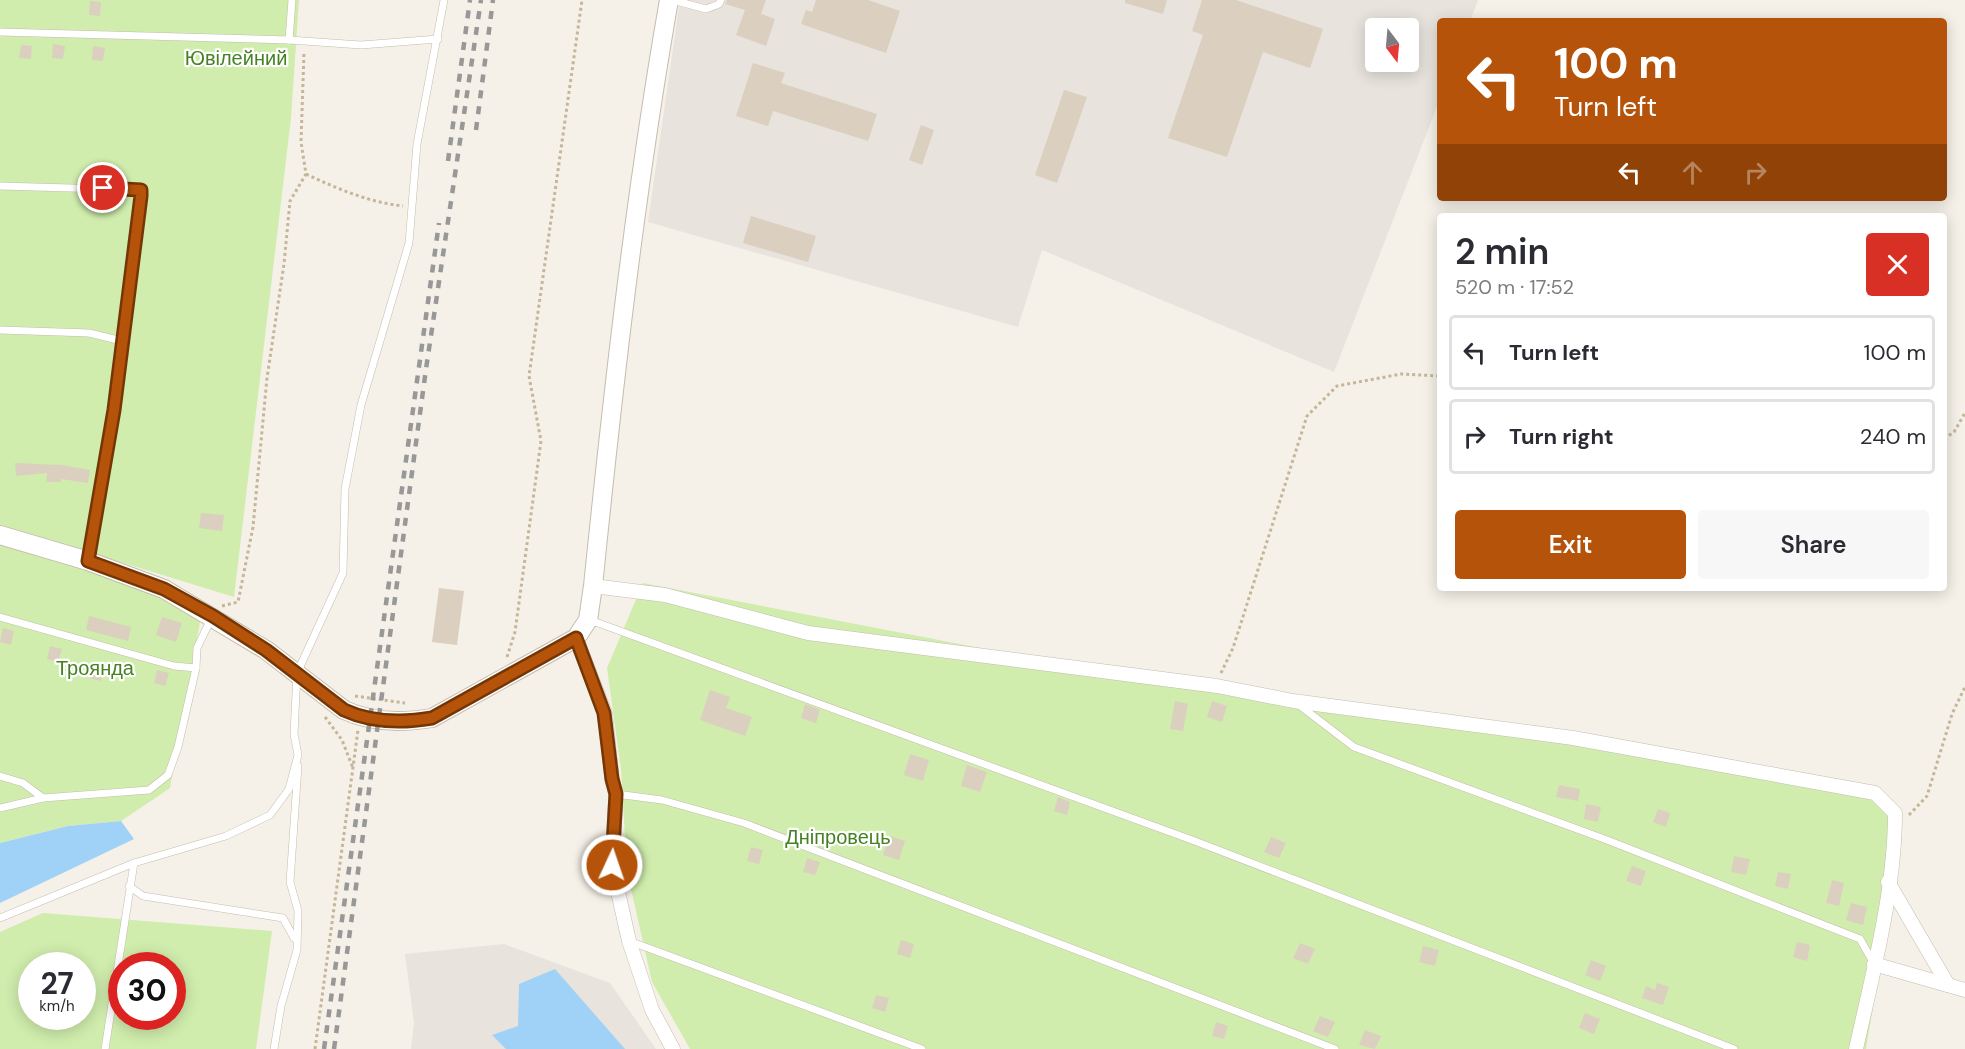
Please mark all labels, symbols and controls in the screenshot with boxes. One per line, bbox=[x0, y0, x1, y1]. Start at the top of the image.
north arrow bbox=[1365, 18, 1419, 72]
map controls bbox=[1365, 18, 1419, 72]
text: 100 m bbox=[1554, 36, 1678, 91]
icon: left bbox=[1455, 42, 1533, 120]
park label: Ювілейний bbox=[185, 45, 287, 71]
text: Turn left bbox=[1554, 89, 1657, 124]
icon: left bbox=[1613, 156, 1646, 189]
icon: ahead bbox=[1676, 156, 1709, 189]
icon: right bbox=[1739, 156, 1772, 189]
pin bbox=[77, 162, 128, 213]
icon: arrive bbox=[86, 171, 119, 204]
text: 2 min bbox=[1455, 228, 1549, 275]
button: close bbox=[1866, 233, 1929, 296]
text: 520 m · 17:52 bbox=[1455, 274, 1574, 300]
icon: left bbox=[1458, 336, 1491, 369]
text: Turn left bbox=[1509, 338, 1599, 367]
text: 100 m bbox=[1864, 338, 1926, 367]
icon: right bbox=[1458, 420, 1491, 453]
text: Turn right bbox=[1509, 422, 1614, 451]
text: 240 m bbox=[1860, 422, 1926, 451]
button: Exit bbox=[1455, 510, 1686, 579]
button: Share bbox=[1698, 510, 1929, 579]
park label: Троянда bbox=[56, 655, 135, 681]
park label: Дніпровець bbox=[785, 824, 891, 850]
position arrow bbox=[580, 833, 644, 897]
speed limit sign: 30 bbox=[108, 952, 186, 1030]
text: 27 bbox=[40, 964, 74, 1003]
text: km/h bbox=[39, 996, 75, 1016]

